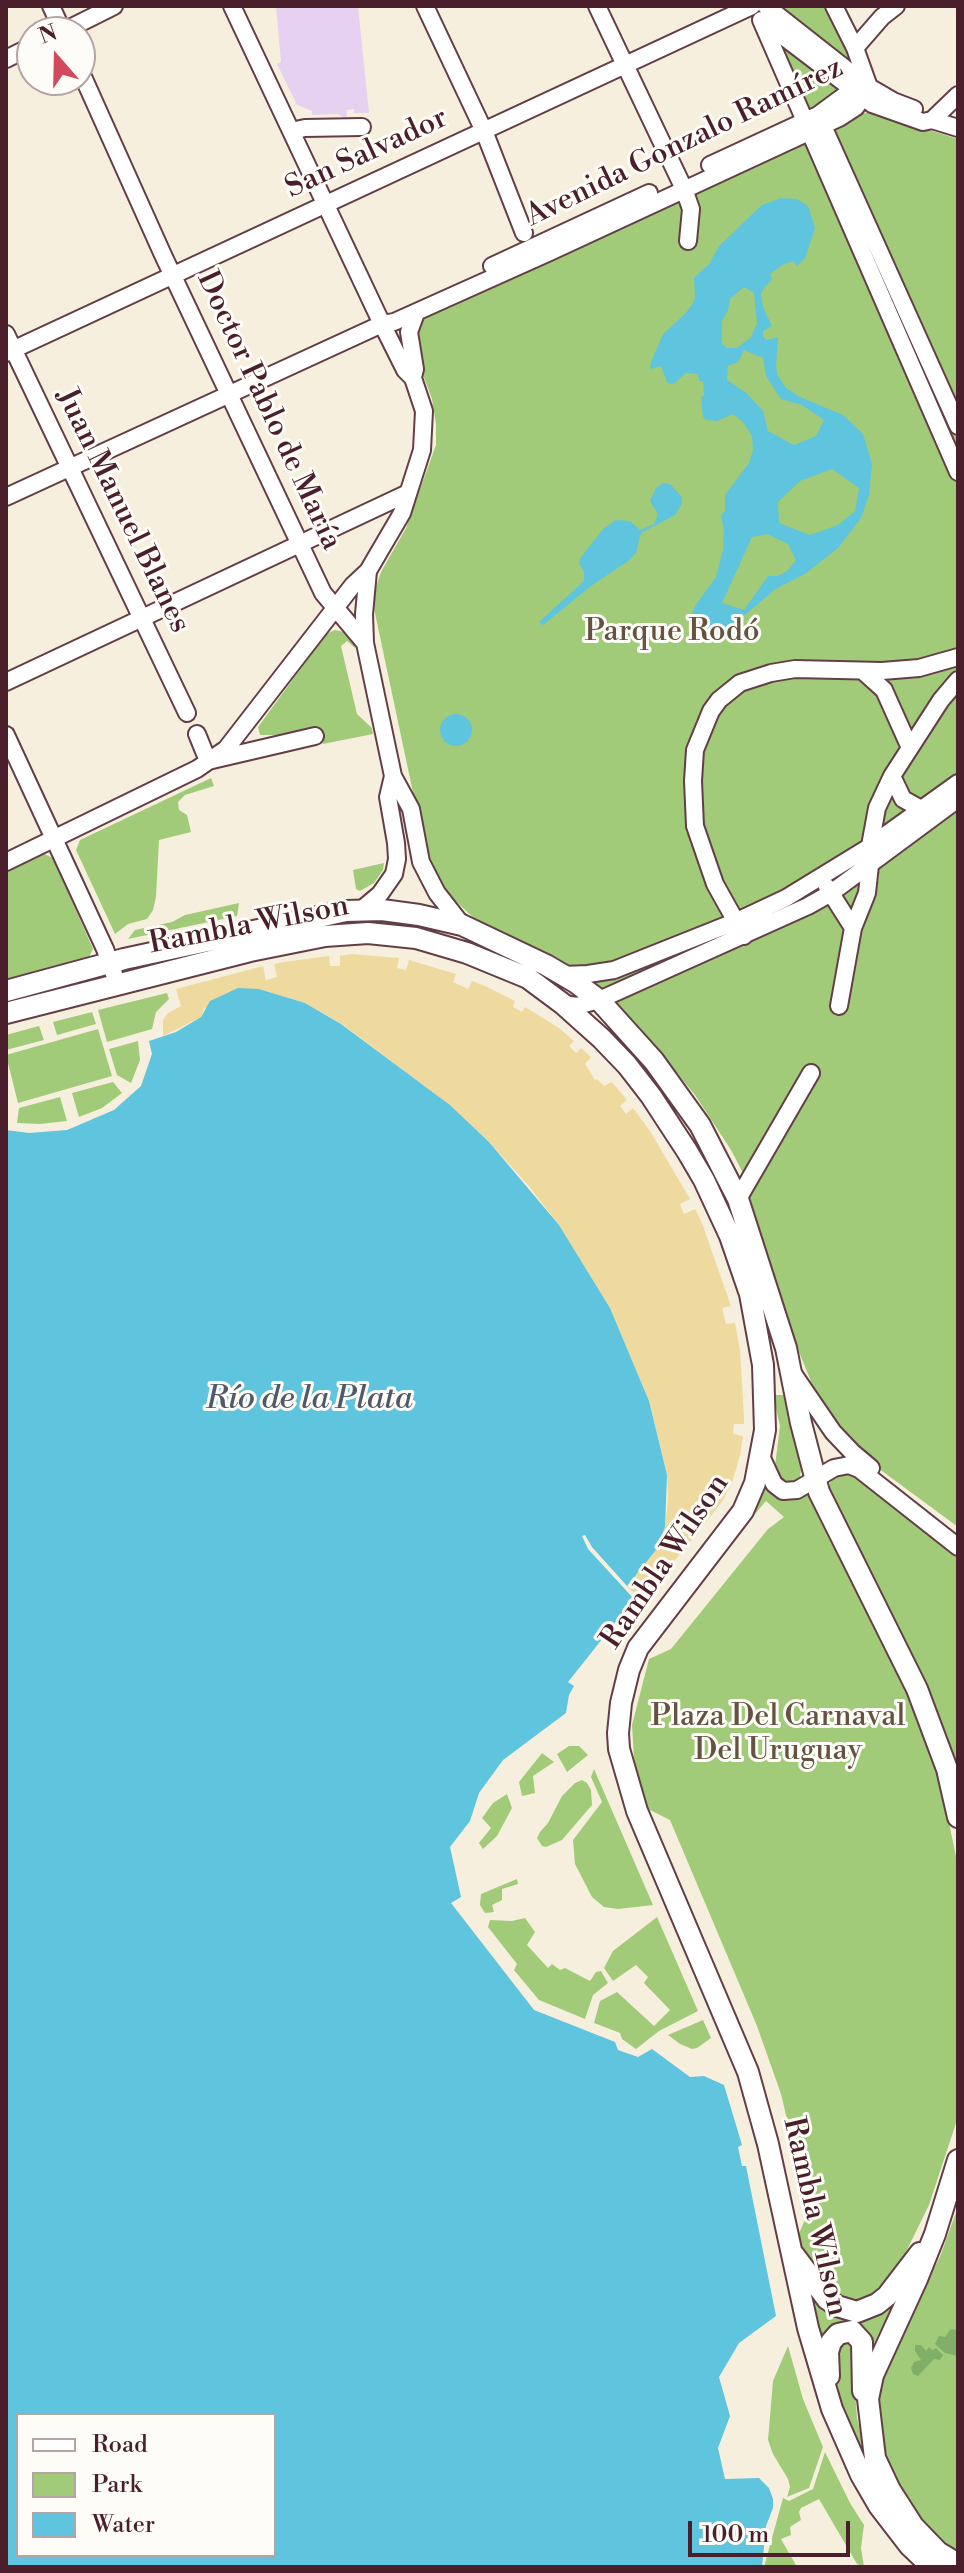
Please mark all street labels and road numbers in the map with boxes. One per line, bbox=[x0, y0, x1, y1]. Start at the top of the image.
street label: Avenida Gonzalo Ramírez bbox=[521, 50, 849, 236]
street label: San Salvador bbox=[280, 101, 454, 207]
street label: Doctor Pablo de María bbox=[188, 266, 348, 556]
street label: Juan Manuel Blanes bbox=[47, 383, 197, 639]
street label: Rambla Wilson bbox=[146, 889, 352, 963]
street label: Rambla Wilson bbox=[594, 1468, 738, 1656]
street label: Rambla Wilson bbox=[774, 2114, 854, 2320]

